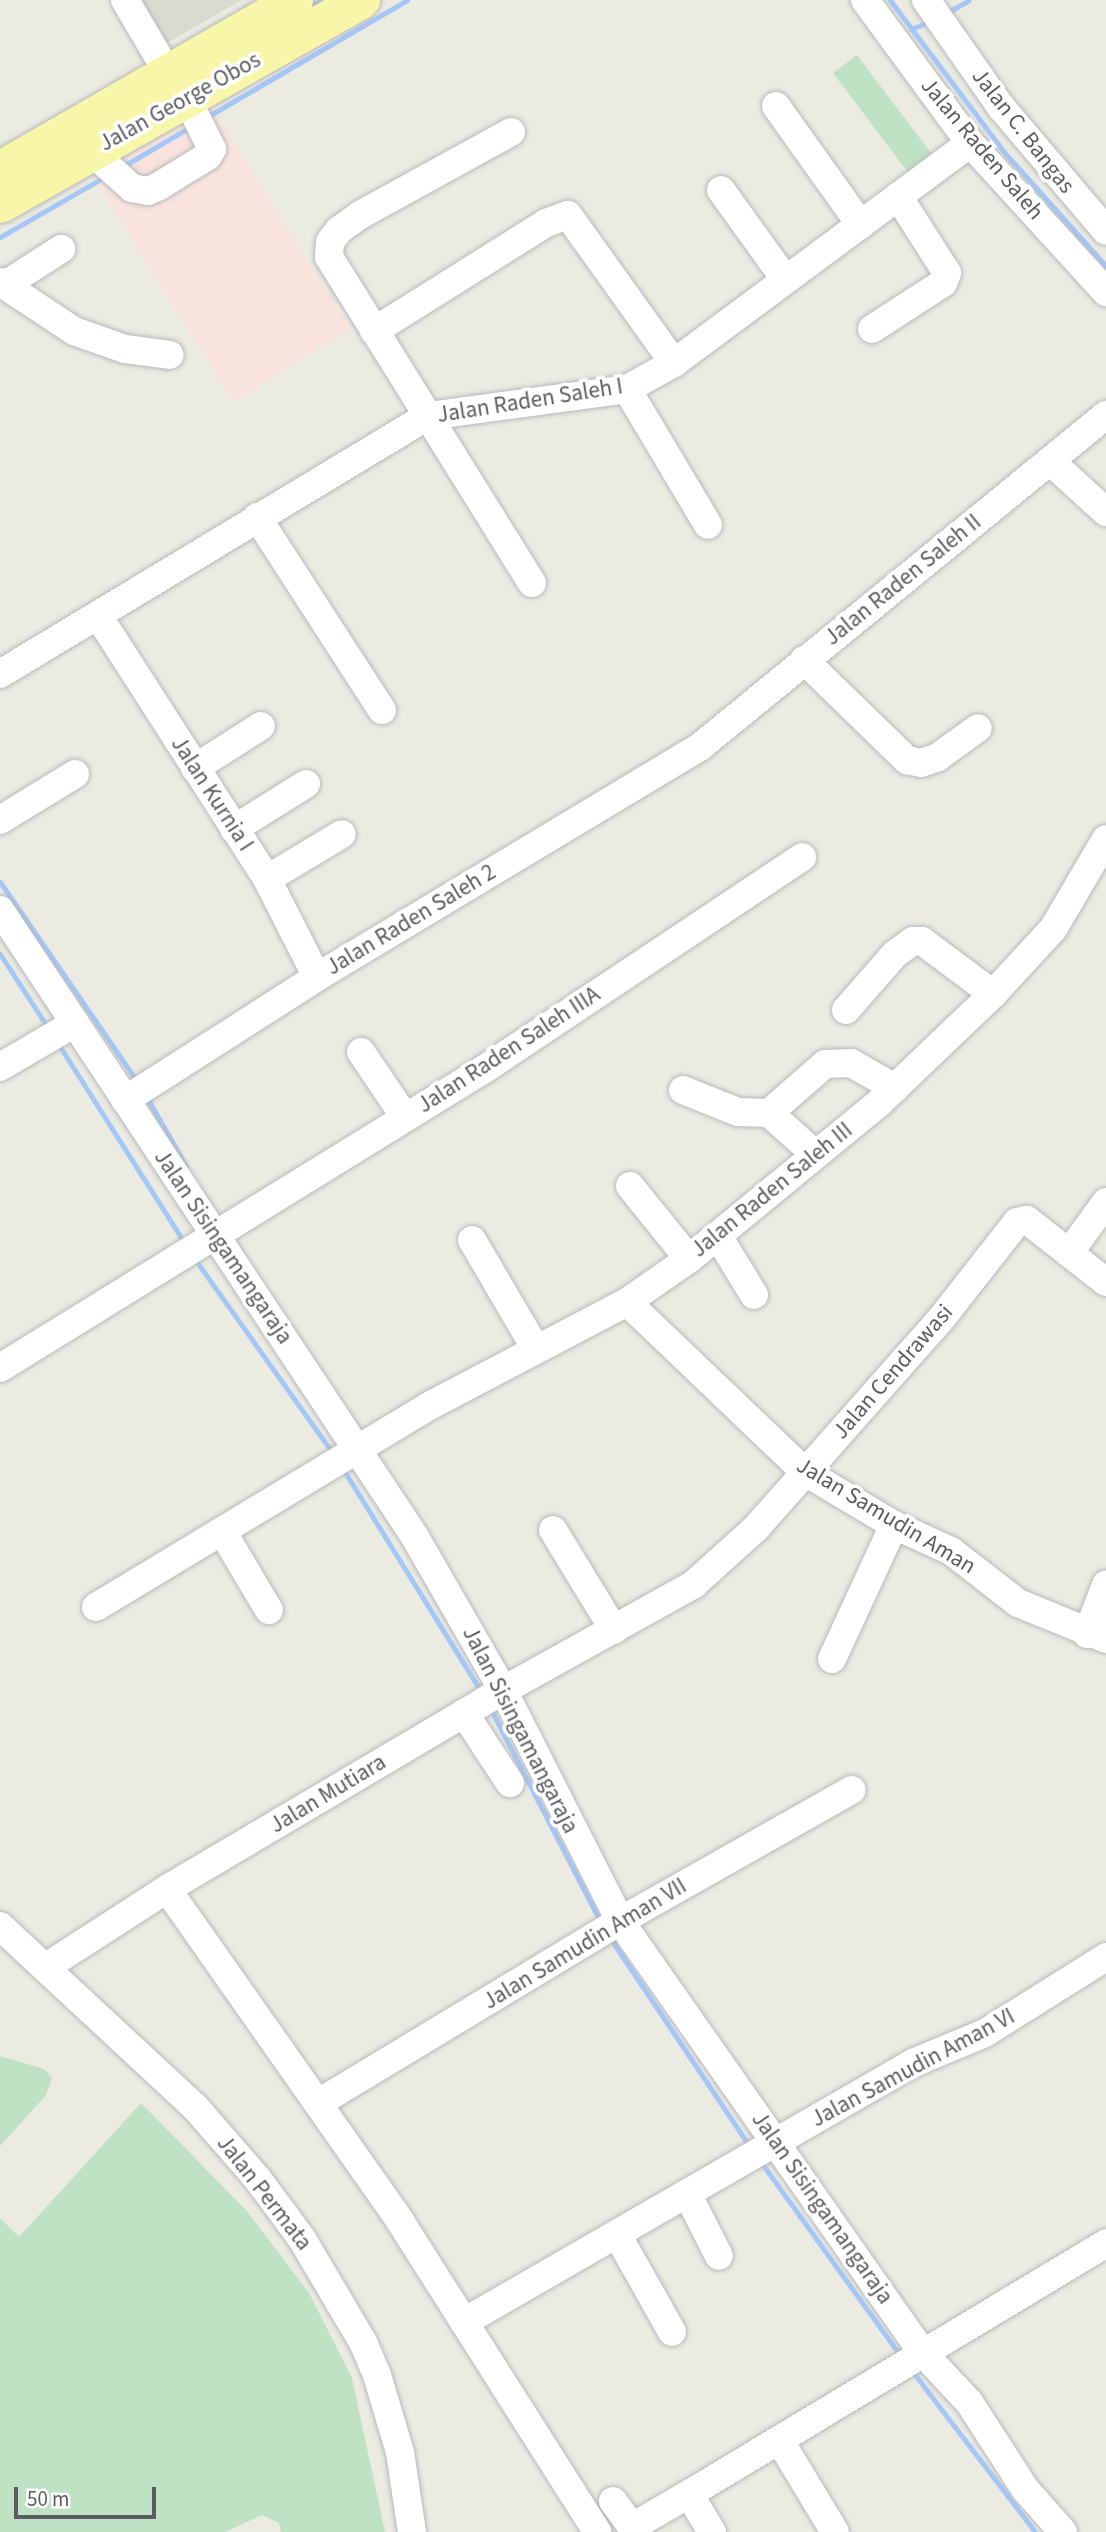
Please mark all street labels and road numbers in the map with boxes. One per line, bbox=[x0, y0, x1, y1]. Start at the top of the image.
street label: Jalan George Obos bbox=[94, 46, 266, 158]
street label: Jalan C. Bangas bbox=[966, 63, 1080, 199]
street label: Jalan Raden Saleh bbox=[915, 72, 1049, 226]
street label: Jalan Raden Saleh I bbox=[435, 373, 625, 429]
street label: Jalan Raden Saleh II bbox=[819, 508, 987, 652]
street label: Jalan Kurnia I bbox=[165, 731, 259, 857]
street label: Jalan Raden Saleh 2 bbox=[321, 858, 501, 982]
street label: Jalan Raden Saleh IIIA bbox=[413, 981, 605, 1119]
street label: Jalan Raden Saleh III bbox=[686, 1116, 858, 1264]
street label: Jalan Sisingamangaraja bbox=[148, 1145, 298, 1349]
street label: Jalan Cendrawasi bbox=[827, 1299, 959, 1445]
street label: Jalan Samudin Aman bbox=[791, 1452, 981, 1580]
street label: Jalan Sisingamangaraja bbox=[456, 1622, 584, 1838]
street label: Jalan Mutiara bbox=[265, 1749, 391, 1839]
street label: Jalan Samudin Aman VII bbox=[478, 1872, 692, 2016]
street label: Jalan Samudin Aman VI bbox=[807, 2003, 1019, 2133]
street label: Jalan Sisingamangaraja bbox=[745, 2107, 899, 2309]
street label: Jalan Permata bbox=[211, 2130, 317, 2256]

